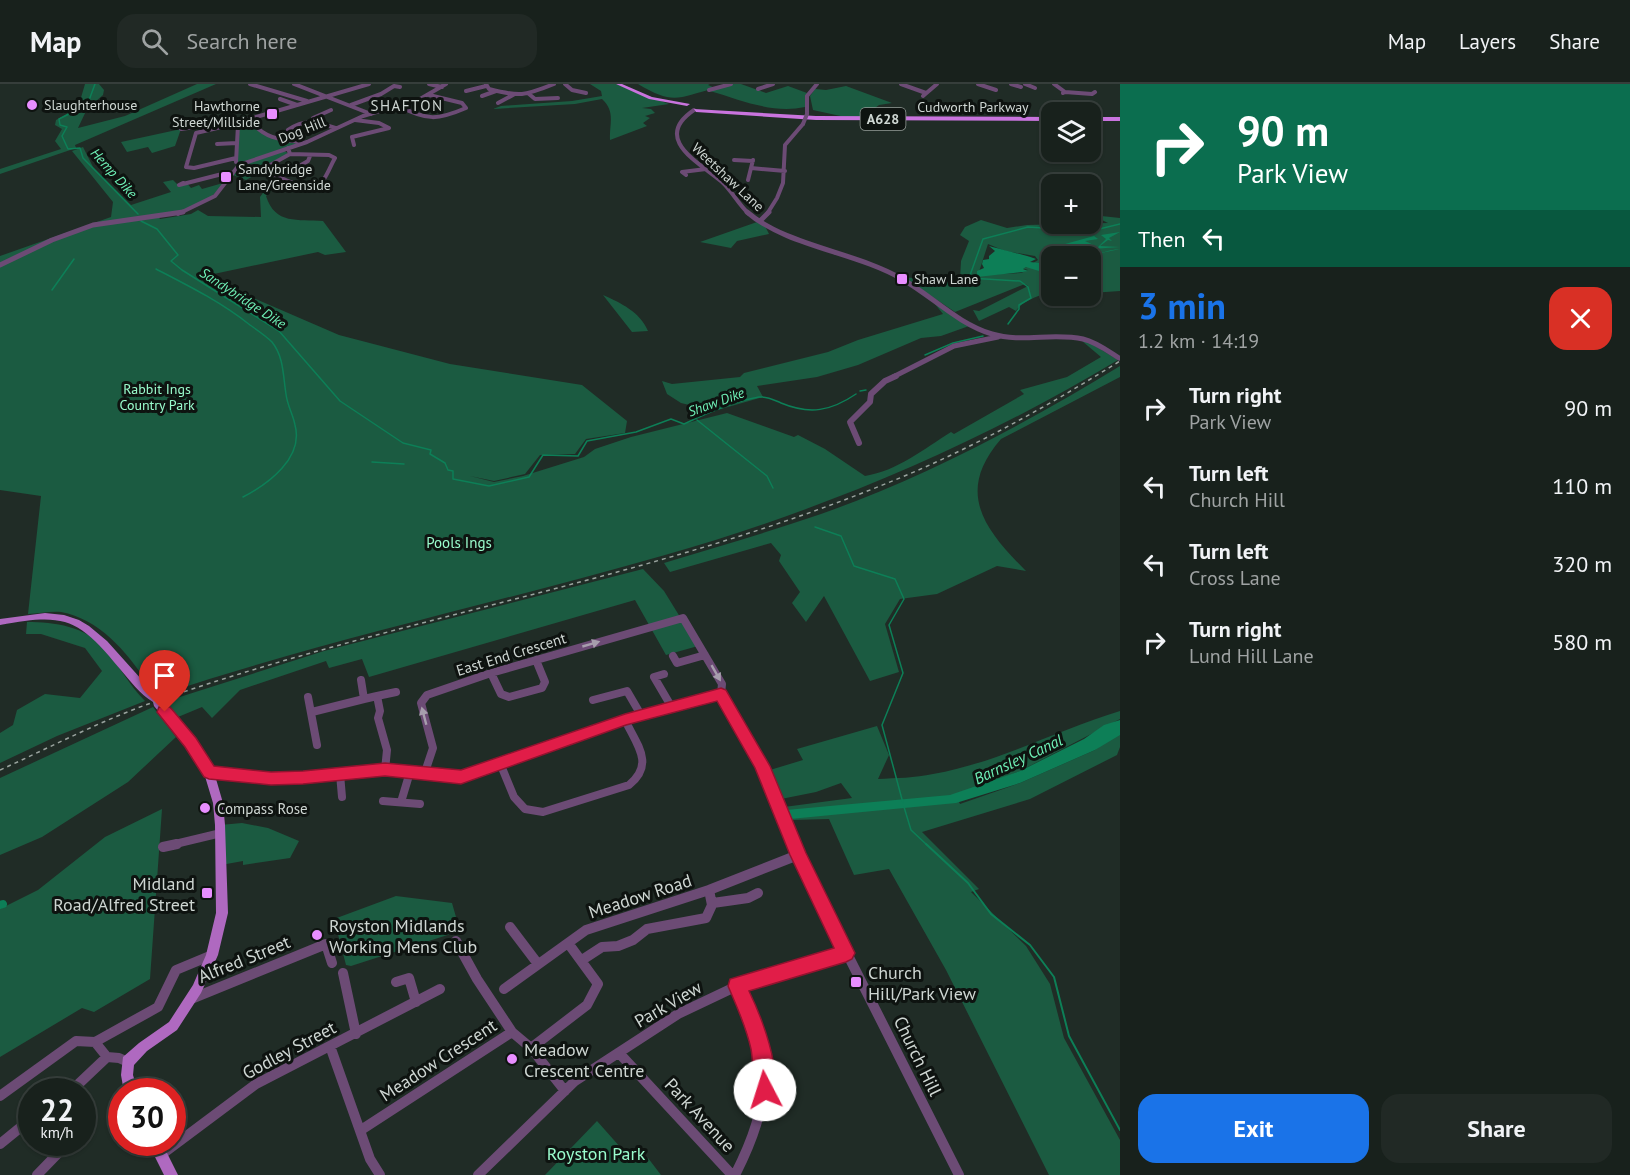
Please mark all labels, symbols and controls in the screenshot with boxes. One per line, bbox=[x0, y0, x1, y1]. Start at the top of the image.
search box bbox=[117, 14, 537, 68]
text: Map bbox=[30, 23, 81, 60]
icon: search bbox=[138, 25, 171, 58]
text: Search here bbox=[186, 27, 297, 55]
text: Map bbox=[1388, 28, 1426, 55]
text: Layers bbox=[1459, 28, 1516, 55]
text: Share bbox=[1549, 28, 1600, 55]
place label: Slaughterhouse bbox=[44, 96, 137, 114]
district label: SHAFTON bbox=[370, 96, 444, 115]
place label: Hawthorne Street/Millside bbox=[172, 97, 260, 131]
marker: Slaughterhouse bbox=[25, 98, 39, 112]
street label: Cudworth Parkway bbox=[917, 98, 1029, 116]
map controls bbox=[1041, 102, 1101, 306]
button: layers bbox=[1041, 102, 1101, 162]
text: 90 m bbox=[1237, 103, 1329, 158]
marker: Hawthorne Street/Millside bbox=[265, 107, 279, 121]
road number: A628 bbox=[860, 108, 906, 130]
icon: right bbox=[1138, 108, 1216, 186]
street label: Dog Hill bbox=[276, 112, 328, 148]
street label: Weetshaw Lane bbox=[688, 139, 768, 215]
water label: Hemp Dike bbox=[87, 144, 142, 202]
text: Park View bbox=[1237, 156, 1348, 190]
place label: Sandybridge Lane/Greenside bbox=[238, 160, 331, 194]
marker: Sandybridge Lane/Greenside bbox=[219, 170, 233, 184]
button: + bbox=[1041, 174, 1101, 234]
icon: left bbox=[1197, 222, 1230, 255]
text: Then bbox=[1138, 225, 1185, 253]
button: − bbox=[1041, 246, 1101, 306]
water label: Sandybridge Dike bbox=[197, 263, 290, 333]
place label: Shaw Lane bbox=[914, 270, 978, 288]
marker: Shaw Lane bbox=[895, 272, 909, 286]
text: 3 min bbox=[1138, 282, 1226, 329]
button: close bbox=[1549, 287, 1612, 350]
text: 1.2 km · 14:19 bbox=[1138, 328, 1259, 354]
park label: Rabbit Ings Country Park bbox=[119, 380, 195, 414]
text: Turn right bbox=[1189, 381, 1281, 409]
water label: Shaw Dike bbox=[685, 383, 747, 421]
icon: right bbox=[1138, 392, 1171, 425]
text: 90 m bbox=[1564, 394, 1612, 422]
text: Park View bbox=[1189, 409, 1271, 435]
text: Turn left bbox=[1189, 459, 1269, 487]
icon: left bbox=[1138, 470, 1171, 503]
text: 110 m bbox=[1552, 472, 1612, 500]
text: Church Hill bbox=[1189, 487, 1285, 513]
park label: Pools Ings bbox=[426, 533, 492, 552]
text: Turn left bbox=[1189, 537, 1269, 565]
icon: left bbox=[1138, 548, 1171, 581]
text: 320 m bbox=[1552, 550, 1612, 578]
text: Cross Lane bbox=[1189, 565, 1281, 591]
text: Turn right bbox=[1189, 615, 1281, 643]
icon: right bbox=[1138, 626, 1171, 659]
street label: East End Crescent bbox=[454, 628, 568, 680]
text: 580 m bbox=[1552, 628, 1612, 656]
one-way arrow bbox=[582, 639, 600, 648]
text: Lund Hill Lane bbox=[1189, 643, 1314, 669]
pin bbox=[139, 650, 190, 712]
icon: arrive bbox=[148, 659, 181, 692]
one-way arrow bbox=[710, 665, 721, 681]
one-way arrow bbox=[419, 707, 429, 725]
water label: Barnsley Canal bbox=[970, 729, 1066, 788]
place label: Compass Rose bbox=[217, 799, 308, 818]
marker: Compass Rose bbox=[198, 801, 212, 815]
street label: Meadow Road bbox=[585, 869, 695, 923]
place label: Midland Road/Alfred Street bbox=[53, 872, 195, 916]
marker: Midland Road/Alfred Street bbox=[200, 886, 214, 900]
place label: Royston Midlands Working Mens Club bbox=[329, 914, 477, 958]
marker: Royston Midlands Working Mens Club bbox=[310, 928, 324, 942]
street label: Alfred Street bbox=[195, 930, 293, 988]
place label: Church Hill/Park View bbox=[868, 961, 977, 1005]
street label: Park View bbox=[630, 975, 706, 1032]
marker: Church Hill/Park View bbox=[849, 975, 863, 989]
street label: Church Hill bbox=[889, 1012, 948, 1100]
street label: Meadow Crescent bbox=[375, 1014, 501, 1106]
street label: Godley Street bbox=[238, 1016, 340, 1084]
place label: Meadow Crescent Centre bbox=[524, 1038, 644, 1082]
marker: Meadow Crescent Centre bbox=[505, 1052, 519, 1066]
position arrow bbox=[733, 1058, 797, 1122]
street label: Park Avenue bbox=[660, 1073, 740, 1157]
speed limit sign: 30 bbox=[108, 1078, 186, 1156]
text: 22 bbox=[40, 1090, 74, 1129]
button: Exit bbox=[1138, 1094, 1369, 1163]
button: Share bbox=[1381, 1094, 1612, 1163]
text: km/h bbox=[41, 1123, 73, 1142]
park label: Royston Park bbox=[547, 1142, 646, 1165]

